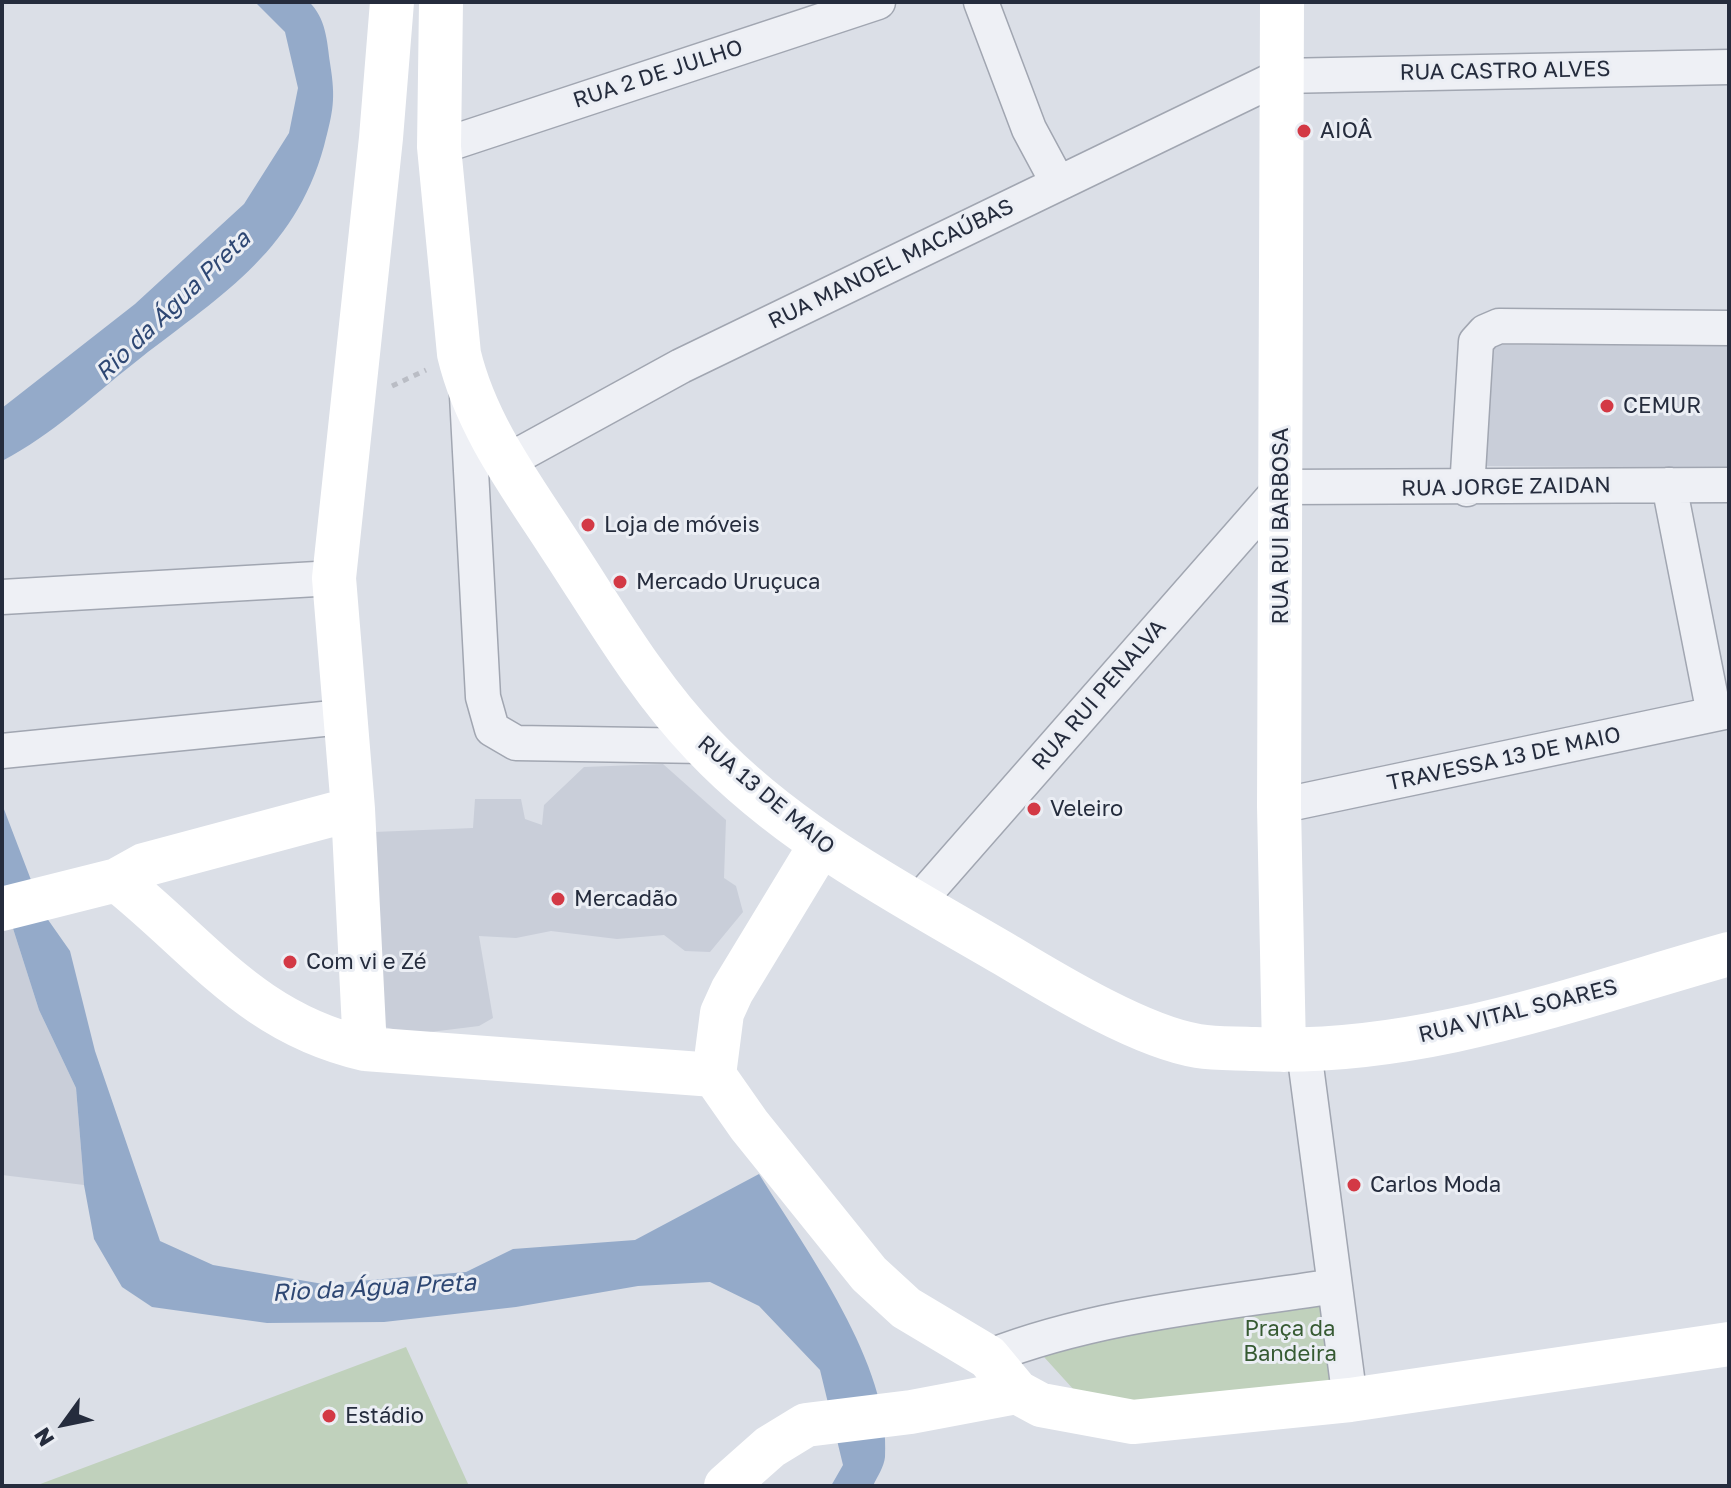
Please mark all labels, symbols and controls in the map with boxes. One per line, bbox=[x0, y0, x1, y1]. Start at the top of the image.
street label: RUA 2 DE JULHO bbox=[570, 34, 746, 114]
street label: RUA CASTRO ALVES bbox=[1399, 56, 1611, 86]
place label: AIOÂ bbox=[1320, 118, 1372, 144]
marker: AIOÂ bbox=[1295, 122, 1313, 140]
street label: RUA MANOEL MACAÚBAS bbox=[764, 193, 1018, 335]
water label: Rio da Água Preta bbox=[90, 225, 256, 387]
place label: CEMUR bbox=[1623, 393, 1701, 419]
marker: CEMUR bbox=[1598, 397, 1616, 415]
street label: RUA RUI BARBOSA bbox=[1268, 427, 1294, 625]
street label: RUA JORGE ZAIDAN bbox=[1401, 472, 1611, 502]
place label: Loja de móveis bbox=[604, 512, 760, 538]
marker: Loja de móveis bbox=[579, 516, 597, 534]
place label: Mercado Uruçuca bbox=[636, 569, 820, 595]
marker: Mercado Uruçuca bbox=[611, 573, 629, 591]
street label: RUA RUI PENALVA bbox=[1026, 614, 1172, 776]
street label: TRAVESSA 13 DE MAIO bbox=[1385, 721, 1623, 797]
street label: RUA 13 DE MAIO bbox=[692, 730, 840, 860]
place label: Veleiro bbox=[1050, 796, 1123, 822]
marker: Veleiro bbox=[1025, 800, 1043, 818]
place label: Mercadão bbox=[574, 886, 678, 912]
marker: Mercadão bbox=[549, 890, 567, 908]
place label: Com vi e Zé bbox=[306, 949, 427, 975]
marker: Com vi e Zé bbox=[281, 953, 299, 971]
street label: RUA VITAL SOARES bbox=[1416, 974, 1620, 1048]
place label: Carlos Moda bbox=[1370, 1172, 1501, 1198]
marker: Carlos Moda bbox=[1345, 1176, 1363, 1194]
water label: Rio da Água Preta bbox=[271, 1268, 477, 1308]
park label: Praça da Bandeira bbox=[1243, 1316, 1337, 1368]
north arrow bbox=[24, 1384, 104, 1464]
place label: Estádio bbox=[345, 1403, 424, 1429]
marker: Estádio bbox=[320, 1407, 338, 1425]
text: N bbox=[28, 1423, 59, 1452]

